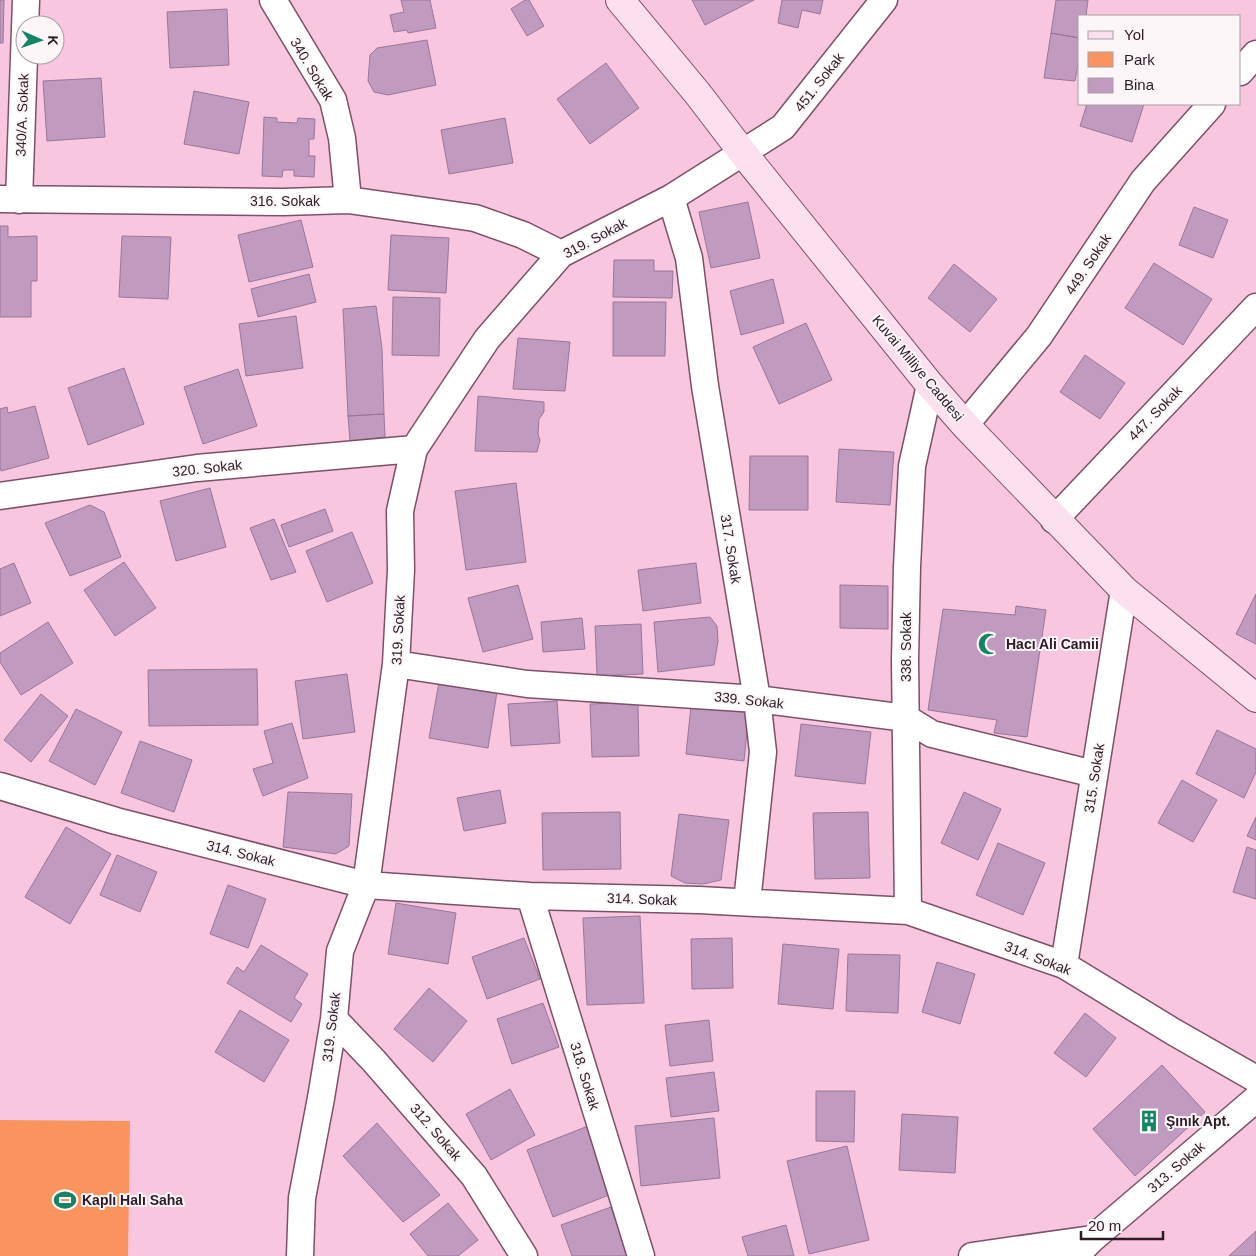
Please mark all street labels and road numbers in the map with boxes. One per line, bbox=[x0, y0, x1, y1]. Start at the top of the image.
street label: 340. Sokak bbox=[287, 35, 337, 104]
street label: 451. Sokak bbox=[791, 49, 847, 115]
street label: 340/A. Sokak bbox=[13, 72, 31, 157]
street label: 316. Sokak bbox=[250, 193, 321, 209]
street label: 319. Sokak bbox=[560, 214, 631, 262]
street label: 449. Sokak bbox=[1062, 230, 1115, 298]
street label: Kuvai Milliye Caddesi bbox=[869, 312, 967, 424]
street label: 447. Sokak bbox=[1125, 382, 1186, 444]
street label: 320. Sokak bbox=[171, 456, 244, 480]
street label: 317. Sokak bbox=[718, 513, 745, 586]
street label: 319. Sokak bbox=[388, 594, 408, 665]
street label: 338. Sokak bbox=[898, 611, 914, 682]
street label: 339. Sokak bbox=[713, 688, 786, 712]
street label: 315. Sokak bbox=[1081, 741, 1108, 814]
street label: 314. Sokak bbox=[205, 837, 278, 869]
street label: 314. Sokak bbox=[607, 890, 678, 908]
street label: 314. Sokak bbox=[1002, 938, 1074, 978]
street label: 319. Sokak bbox=[319, 990, 343, 1063]
street label: 318. Sokak bbox=[567, 1040, 603, 1113]
street label: 312. Sokak bbox=[407, 1100, 466, 1164]
street label: 313. Sokak bbox=[1144, 1137, 1208, 1196]

